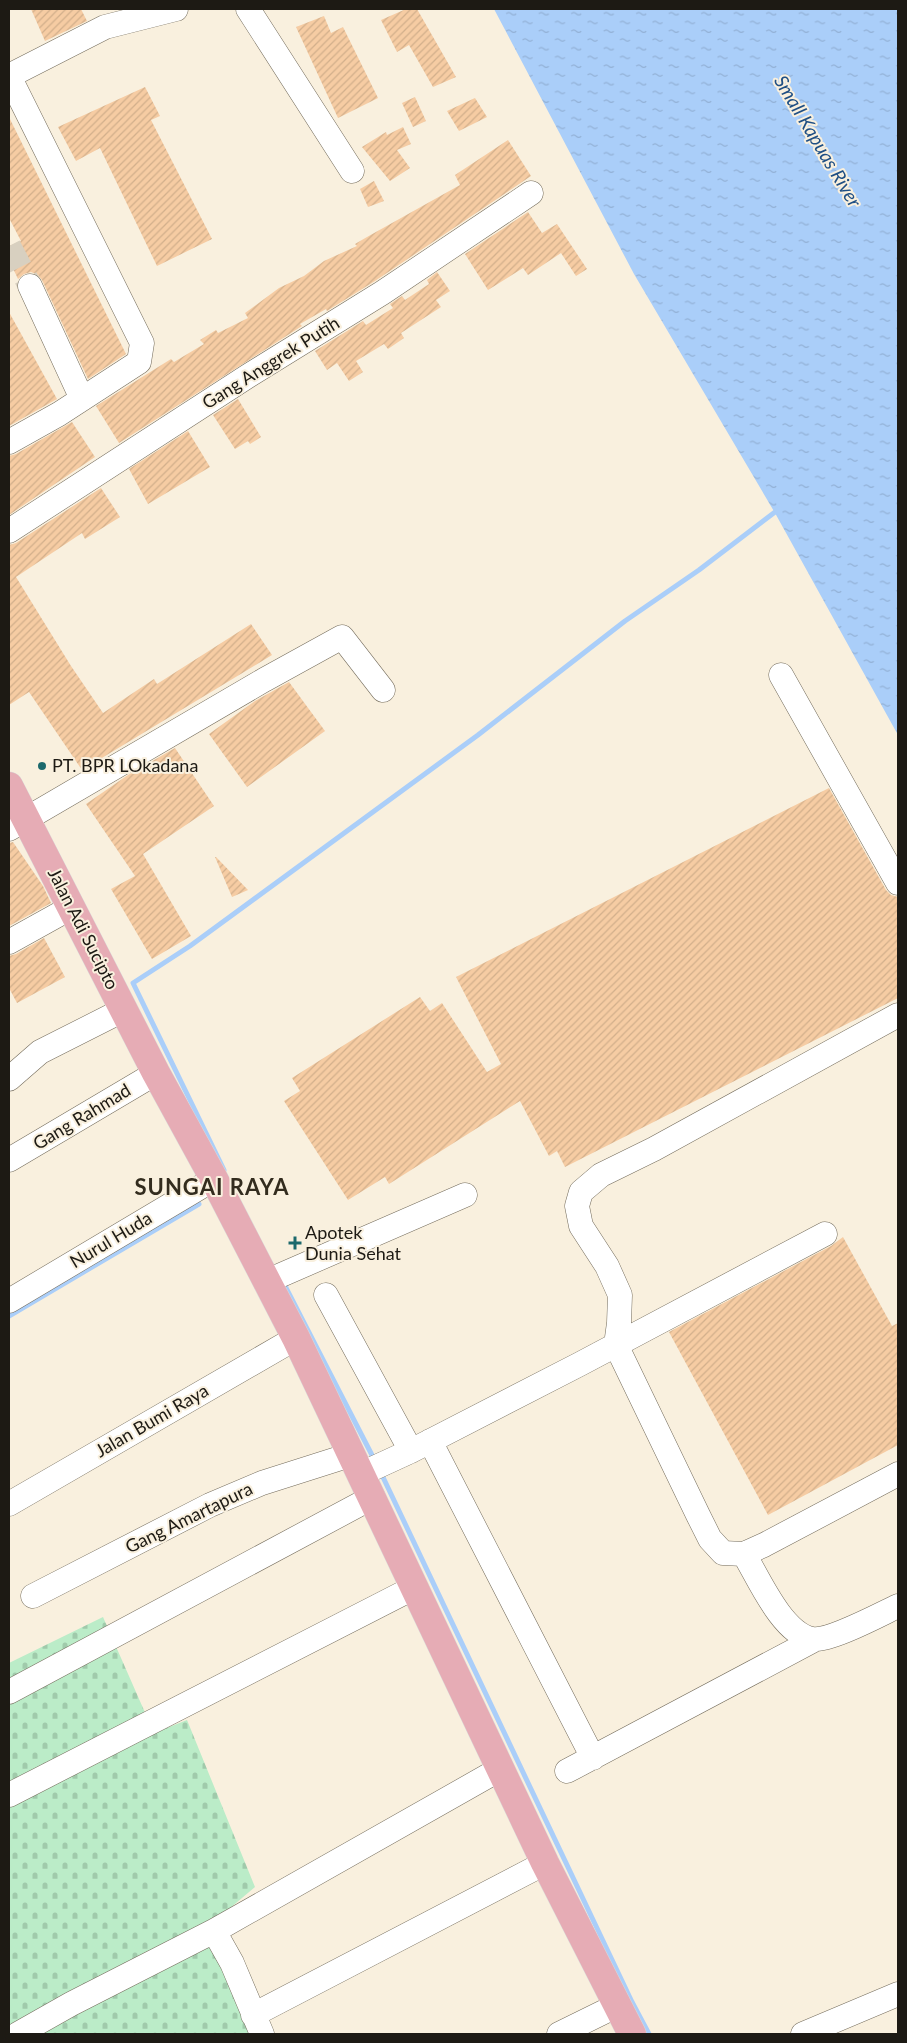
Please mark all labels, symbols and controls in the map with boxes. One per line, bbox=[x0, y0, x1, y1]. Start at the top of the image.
water label: Small Kapuas River bbox=[770, 71, 867, 211]
street label: Gang Anggrek Putih bbox=[198, 311, 343, 413]
place label: PT. BPR LOkadana bbox=[52, 754, 198, 776]
marker: PT. BPR LOkadana bbox=[36, 760, 48, 772]
street label: Jalan Adi Sucipto bbox=[44, 864, 124, 993]
street label: Gang Rahmad bbox=[29, 1078, 134, 1154]
district label: SUNGAI RAYA bbox=[135, 1173, 289, 1200]
street label: Nurul Huda bbox=[66, 1206, 155, 1272]
place label: Apotek Dunia Sehat bbox=[305, 1221, 402, 1264]
marker: Apotek Dunia Sehat bbox=[289, 1237, 301, 1249]
street label: Jalan Bumi Raya bbox=[91, 1379, 212, 1461]
street label: Gang Amartapura bbox=[121, 1477, 256, 1557]

